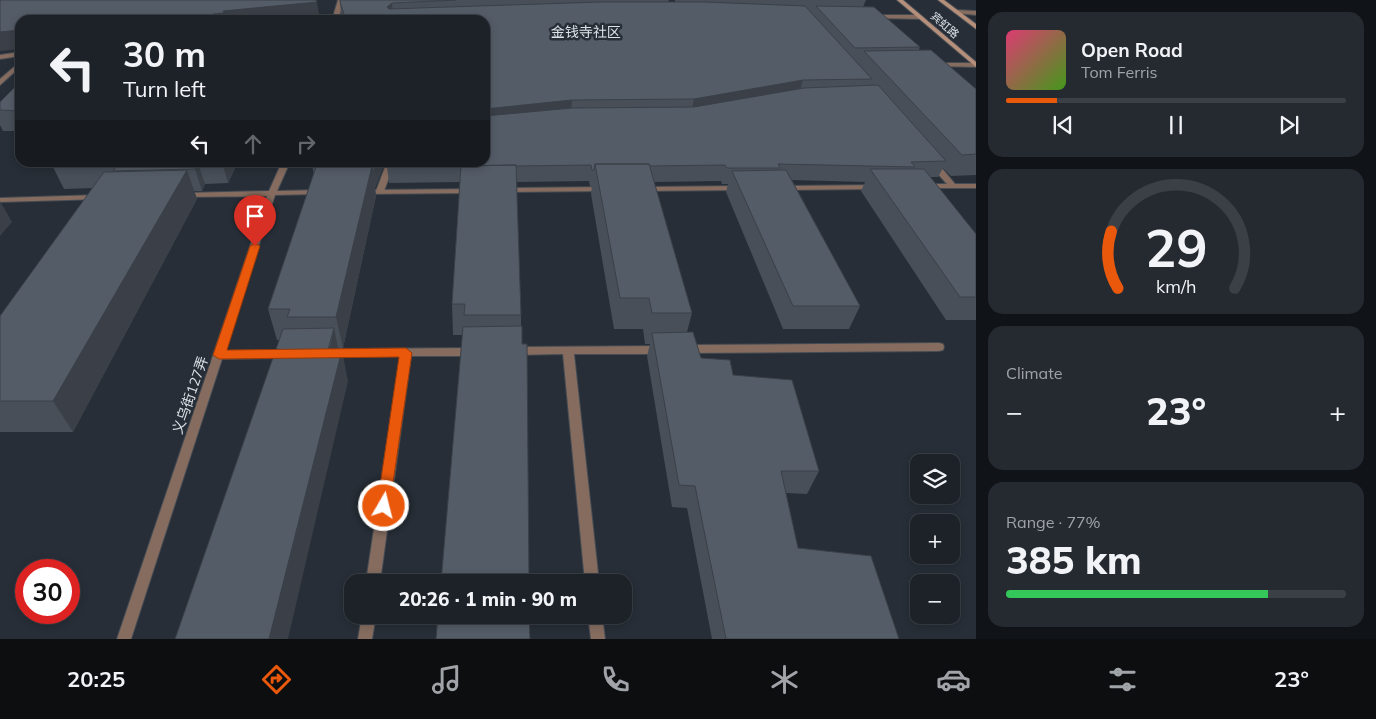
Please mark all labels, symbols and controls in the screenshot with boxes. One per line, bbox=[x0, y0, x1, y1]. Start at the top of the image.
street label: 宾虹路 bbox=[928, 9, 962, 41]
district label: 金钱寺社区 bbox=[551, 23, 621, 41]
text: 30 m bbox=[123, 32, 206, 76]
icon: left bbox=[40, 35, 105, 100]
text: Open Road bbox=[1081, 38, 1183, 62]
text: Tom Ferris bbox=[1081, 62, 1158, 82]
text: Turn left bbox=[123, 75, 206, 103]
icon: previous bbox=[1049, 111, 1077, 139]
icon: pause bbox=[1162, 111, 1190, 139]
icon: next bbox=[1275, 111, 1303, 139]
icon: left bbox=[186, 130, 214, 158]
icon: ahead bbox=[239, 130, 267, 158]
icon: right bbox=[292, 130, 320, 158]
pin bbox=[234, 195, 276, 246]
icon: arrive bbox=[241, 202, 269, 230]
text: 29 bbox=[1145, 215, 1207, 280]
text: km/h bbox=[1156, 275, 1196, 297]
street label: 义乌街127弄 bbox=[168, 354, 212, 436]
text: Climate bbox=[1006, 363, 1062, 383]
text: 23° bbox=[1146, 387, 1206, 435]
text: − bbox=[1006, 394, 1023, 429]
text: + bbox=[1329, 394, 1346, 429]
map controls bbox=[910, 454, 960, 624]
button: layers bbox=[910, 454, 960, 504]
position arrow bbox=[357, 479, 409, 531]
text: Range · 77% bbox=[1006, 512, 1101, 532]
button: + bbox=[910, 514, 960, 564]
text: 385 km bbox=[1006, 536, 1142, 584]
speed limit sign: 30 bbox=[15, 559, 80, 624]
button: − bbox=[910, 574, 960, 624]
text: 20:26 · 1 min · 90 m bbox=[399, 587, 577, 611]
icon: directions bbox=[259, 662, 294, 697]
icon: music bbox=[429, 662, 464, 697]
icon: phone bbox=[598, 662, 633, 697]
icon: climate bbox=[767, 662, 802, 697]
icon: car bbox=[936, 662, 971, 697]
icon: filters bbox=[1105, 662, 1140, 697]
text: 20:25 bbox=[67, 665, 125, 693]
text: 23° bbox=[1274, 665, 1309, 693]

